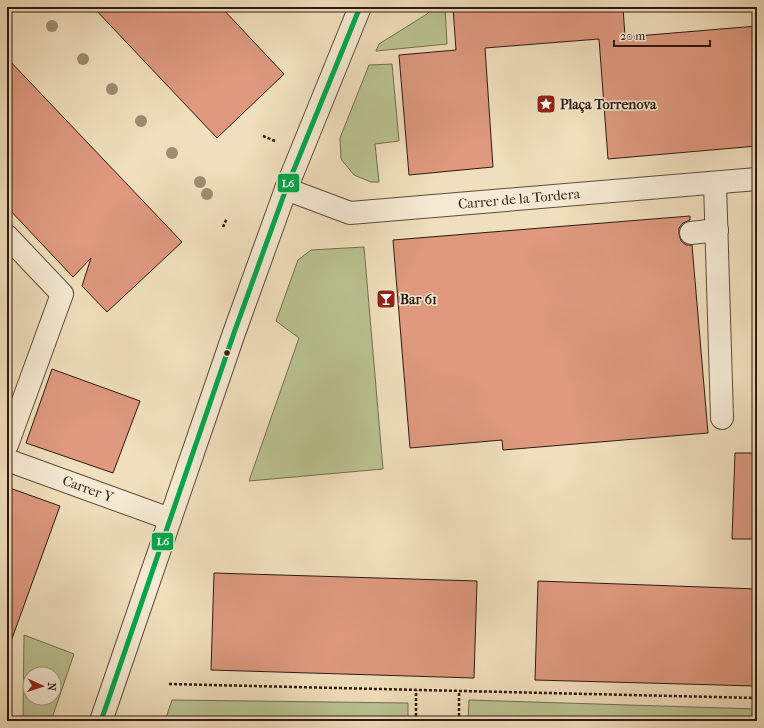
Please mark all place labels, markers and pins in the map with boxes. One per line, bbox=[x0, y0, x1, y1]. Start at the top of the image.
place icon: Plaça Torrenova bbox=[535, 93, 557, 115]
place label: Plaça Torrenova bbox=[560, 96, 657, 114]
bar icon: Bar 61 bbox=[375, 288, 397, 310]
place label: Bar 61 bbox=[400, 291, 437, 308]
unlabelled marker bbox=[222, 348, 232, 358]

